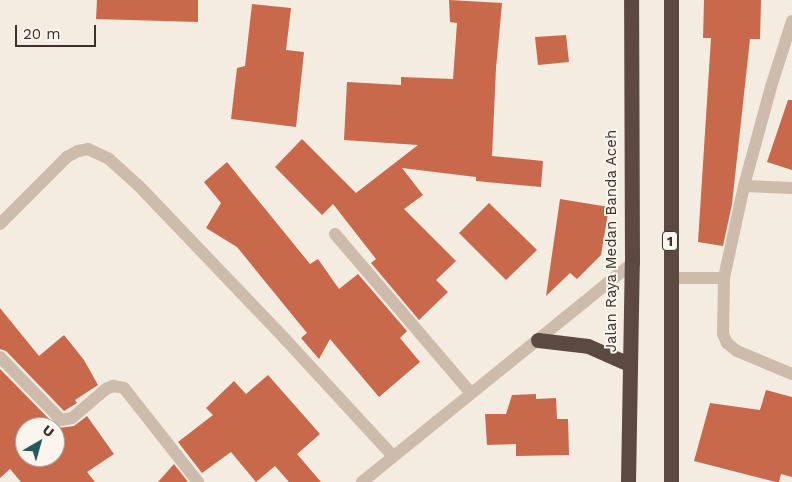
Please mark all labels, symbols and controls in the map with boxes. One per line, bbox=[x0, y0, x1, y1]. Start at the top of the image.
scale bar bbox=[18, 15, 99, 47]
text: 20 m bbox=[23, 25, 61, 43]
street label: Jalan Raya Medan Banda Aceh bbox=[603, 129, 621, 353]
road number: 1 bbox=[661, 230, 679, 252]
north arrow bbox=[15, 417, 65, 467]
text: U bbox=[40, 422, 57, 440]

